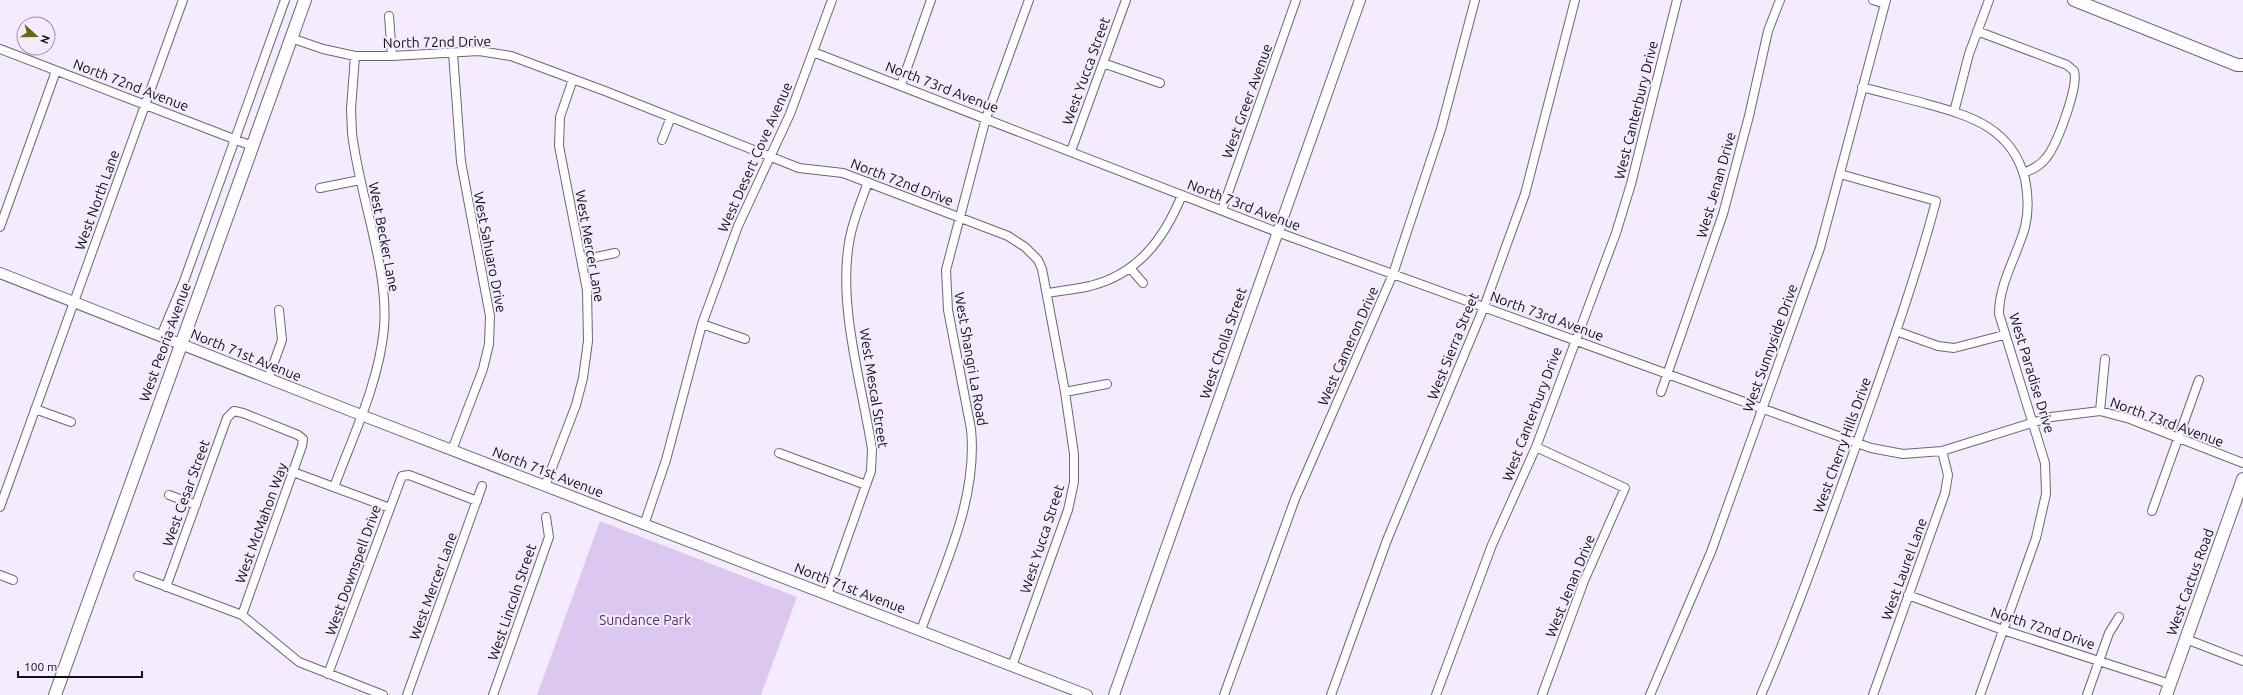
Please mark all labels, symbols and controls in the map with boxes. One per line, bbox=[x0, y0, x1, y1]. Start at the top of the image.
street label: West Yucca Street bbox=[1059, 15, 1113, 127]
north arrow bbox=[16, 16, 56, 56]
street label: North 72nd Drive bbox=[383, 33, 491, 51]
text: N bbox=[38, 34, 52, 46]
street label: West Canterbury Drive bbox=[1611, 39, 1661, 181]
street label: West Greer Avenue bbox=[1219, 41, 1275, 161]
street label: North 72nd Avenue bbox=[71, 56, 191, 114]
street label: North 73rd Avenue bbox=[883, 58, 1001, 116]
street label: West Desert Cove Avenue bbox=[715, 80, 795, 234]
street label: West Jenan Drive bbox=[1693, 130, 1739, 240]
street label: West North Lane bbox=[71, 148, 123, 252]
street label: North 72nd Drive bbox=[848, 155, 956, 209]
street label: North 73rd Avenue bbox=[1185, 176, 1303, 234]
street label: West Becker Lane bbox=[366, 181, 402, 293]
street label: West Mercer Lane bbox=[572, 189, 608, 303]
street label: West Sahuaro Drive bbox=[470, 190, 510, 314]
street label: West Peoria Avenue bbox=[136, 280, 194, 404]
street label: West Sunnyside Drive bbox=[1739, 282, 1801, 414]
street label: West Cameron Drive bbox=[1315, 284, 1381, 408]
street label: West Cholla Street bbox=[1196, 285, 1250, 401]
street label: North 73rd Avenue bbox=[1488, 288, 1606, 344]
street label: West Sierra Street bbox=[1424, 290, 1482, 402]
street label: West Shangri La Road bbox=[951, 291, 991, 427]
street label: West Paradise Drive bbox=[2006, 311, 2058, 435]
street label: North 71st Avenue bbox=[188, 325, 304, 385]
street label: West Mescal Street bbox=[857, 327, 891, 449]
street label: West Canterbury Drive bbox=[1499, 345, 1565, 483]
street label: West Cherry Hills Drive bbox=[1810, 375, 1874, 515]
street label: North 73rd Avenue bbox=[2108, 394, 2226, 450]
street label: West Cesar Street bbox=[159, 437, 213, 549]
street label: North 71st Avenue bbox=[490, 443, 606, 501]
street label: West McMahon Way bbox=[232, 460, 290, 586]
street label: West Yucca Street bbox=[1017, 482, 1067, 595]
street label: West Downspell Drive bbox=[322, 503, 384, 637]
street label: West Laurel Lane bbox=[1878, 516, 1930, 622]
street label: West Cactus Road bbox=[2163, 526, 2217, 638]
street label: West Mercer Lane bbox=[406, 530, 460, 642]
street label: West Jenan Drive bbox=[1542, 532, 1598, 640]
street label: West Lincoln Street bbox=[485, 541, 540, 662]
street label: North 71st Avenue bbox=[792, 559, 908, 617]
street label: North 72nd Drive bbox=[1989, 604, 2097, 652]
park label: Sundance Park bbox=[599, 612, 691, 628]
scale bar bbox=[18, 653, 142, 679]
text: 100 m bbox=[24, 660, 57, 673]

